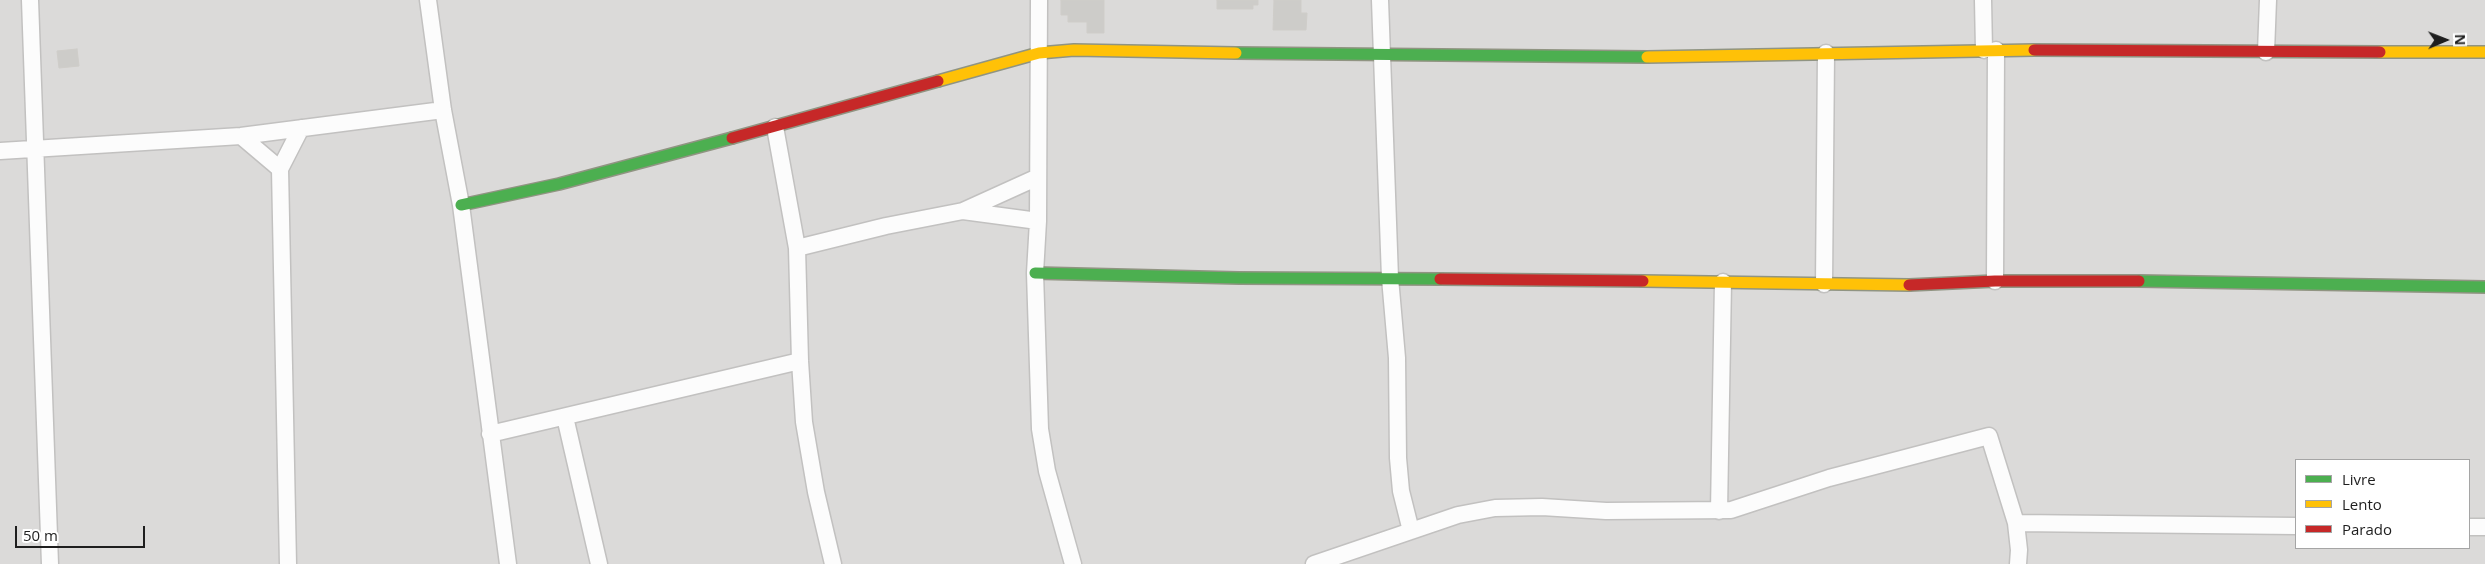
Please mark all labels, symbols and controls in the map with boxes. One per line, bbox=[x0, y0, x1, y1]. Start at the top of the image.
north arrow bbox=[2420, 15, 2470, 65]
text: N bbox=[2451, 34, 2470, 46]
legend bbox=[2295, 459, 2470, 549]
text: Livre bbox=[2342, 469, 2376, 489]
text: Lento bbox=[2342, 494, 2382, 514]
scale bar bbox=[18, 516, 148, 548]
text: Parado bbox=[2342, 519, 2392, 539]
text: 50 m bbox=[23, 525, 58, 545]

